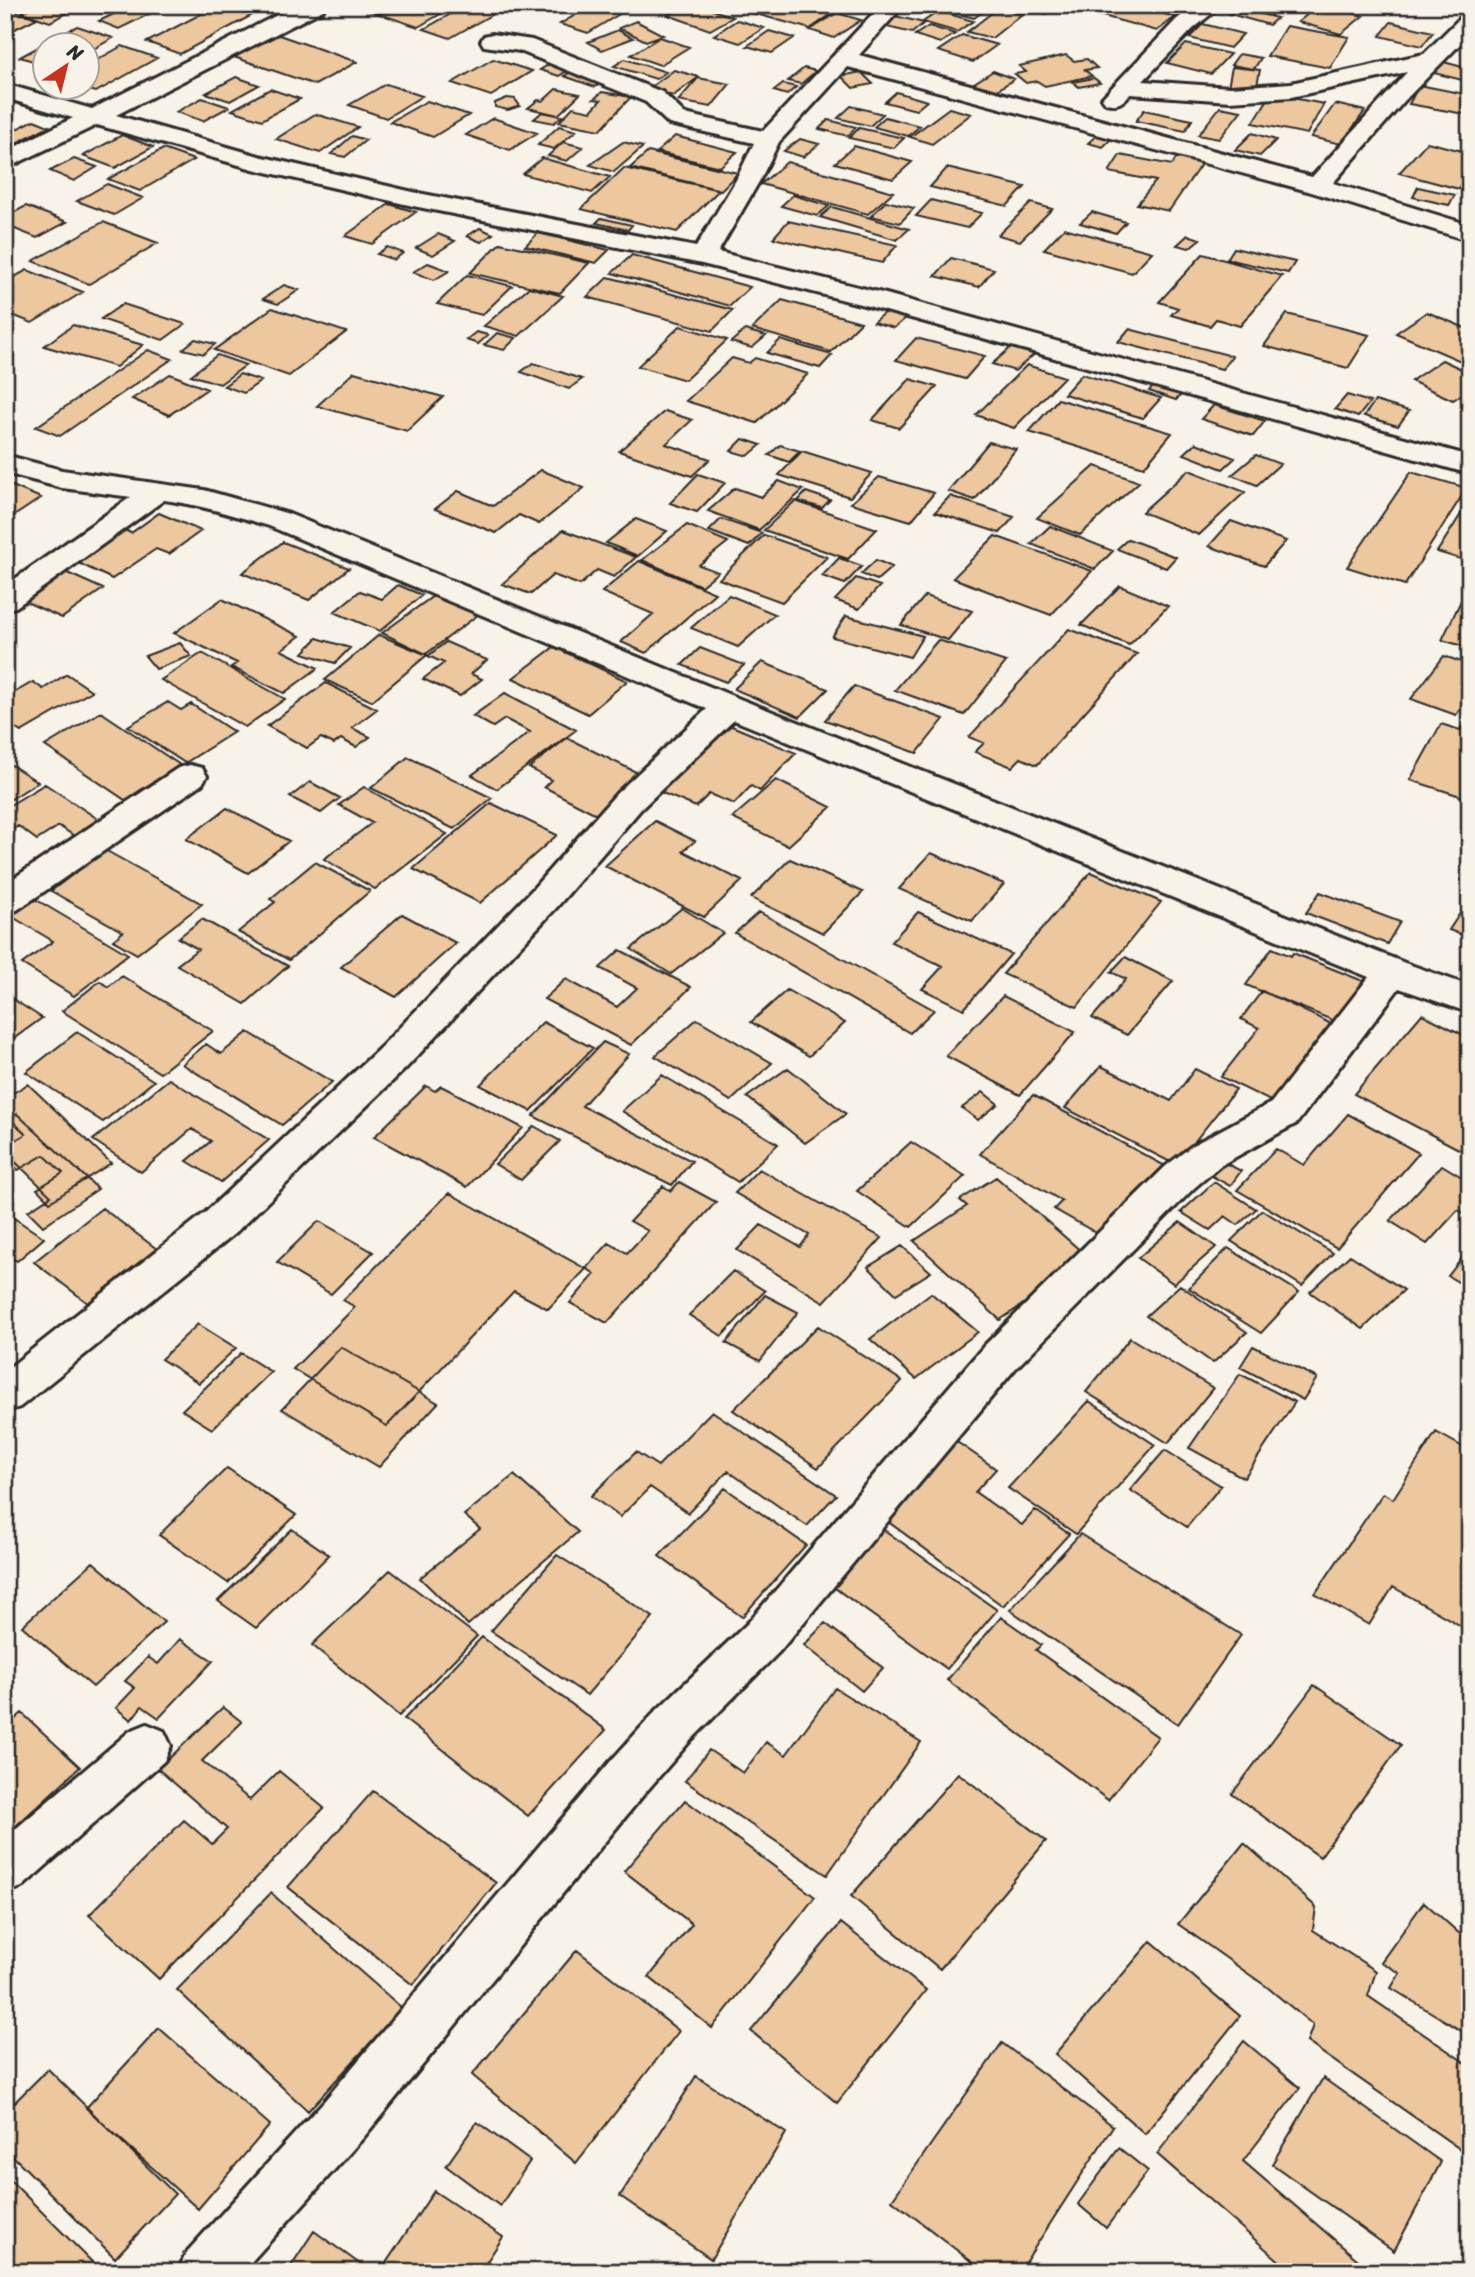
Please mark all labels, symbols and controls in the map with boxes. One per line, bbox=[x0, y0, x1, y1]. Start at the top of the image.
north arrow bbox=[32, 32, 102, 102]
text: N bbox=[60, 35, 91, 70]

